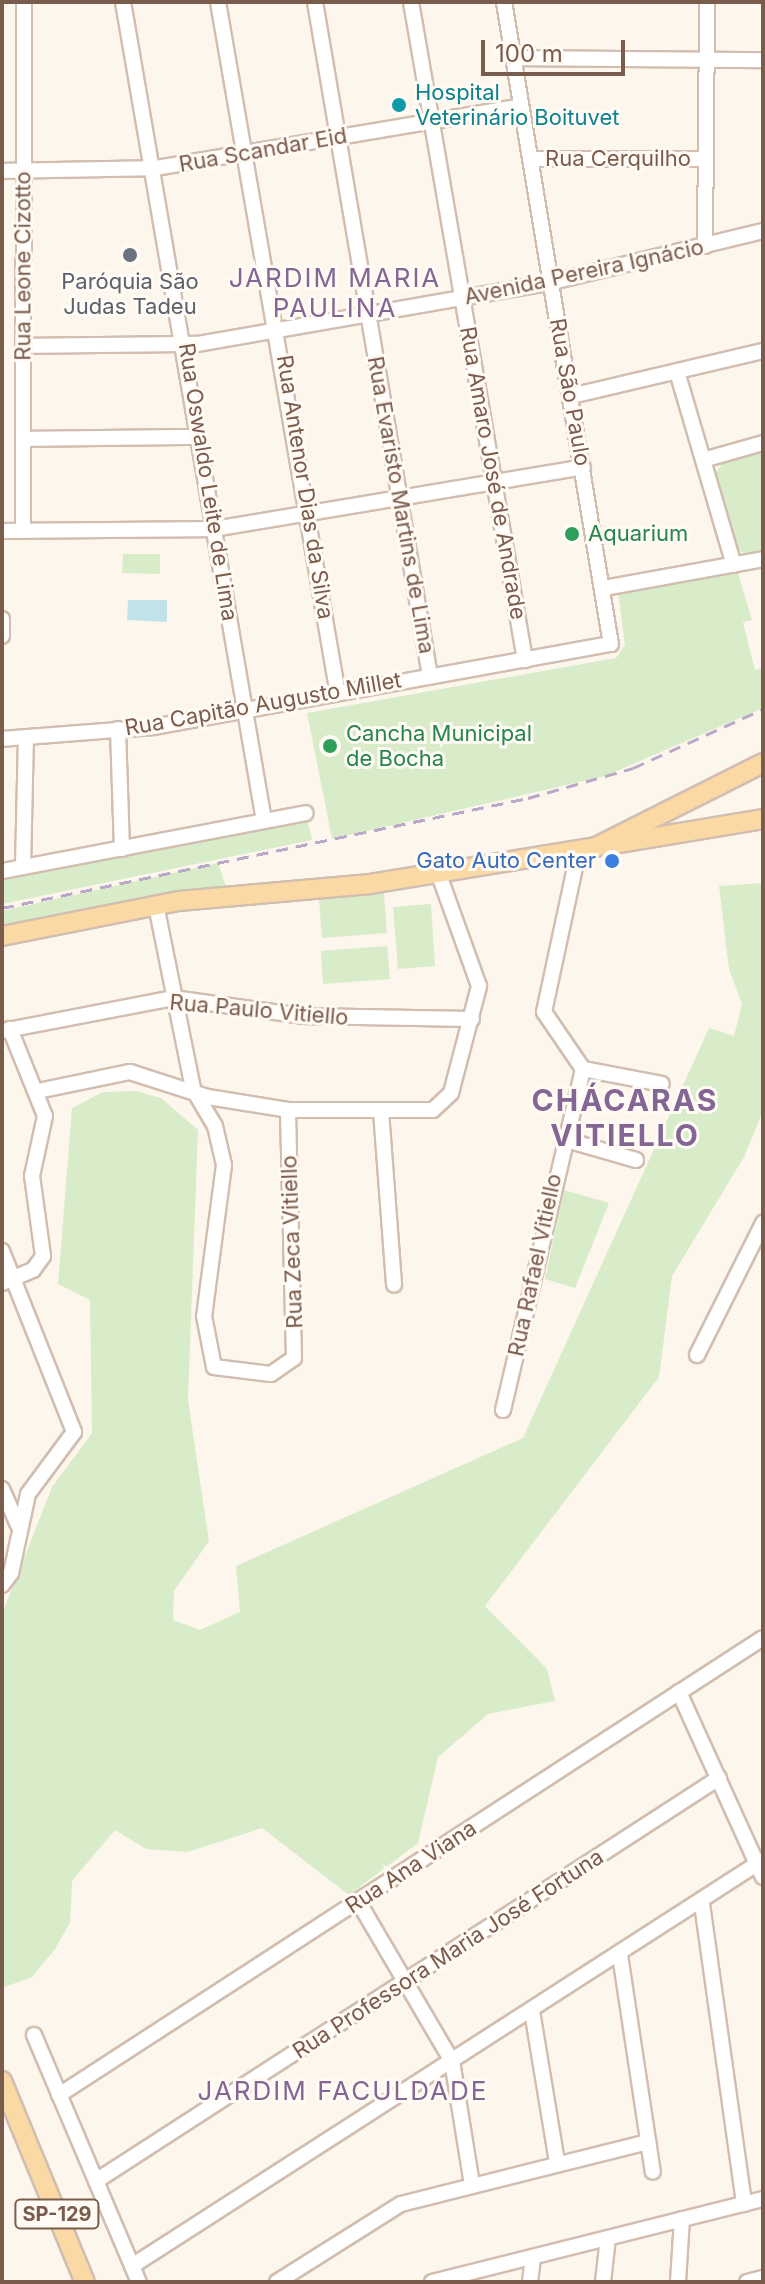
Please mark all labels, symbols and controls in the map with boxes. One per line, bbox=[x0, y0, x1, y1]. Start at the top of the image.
scale bar bbox=[485, 24, 629, 74]
text: 100 m bbox=[495, 39, 563, 68]
place label: Hospital Veterinário Boituvet bbox=[415, 79, 619, 130]
marker: Hospital Veterinário Boituvet bbox=[390, 96, 408, 114]
street label: Rua Scandar Eid bbox=[177, 122, 349, 178]
street label: Rua Cerquilho bbox=[545, 146, 691, 172]
street label: Rua Leone Cizotto bbox=[10, 171, 36, 361]
street label: Avenida Pereira Ignácio bbox=[462, 234, 706, 310]
marker: Paróquia São Judas Tadeu bbox=[121, 246, 139, 264]
district label: JARDIM MARIA PAULINA bbox=[229, 262, 441, 324]
place label: Paróquia São Judas Tadeu bbox=[61, 268, 199, 320]
street label: Rua São Paulo bbox=[544, 316, 596, 468]
street label: Rua Amaro José de Andrade bbox=[454, 324, 532, 622]
street label: Rua Oswaldo Leite de Lima bbox=[173, 341, 243, 623]
street label: Rua Antenor Dias da Silva bbox=[271, 353, 339, 621]
street label: Rua Evaristo Martins de Lima bbox=[362, 354, 440, 656]
place label: Aquarium bbox=[588, 521, 688, 547]
marker: Aquarium bbox=[563, 525, 581, 543]
street label: Rua Capitão Augusto Millet bbox=[123, 667, 403, 741]
place label: Cancha Municipal de Bocha bbox=[346, 720, 532, 772]
marker: Cancha Municipal de Bocha bbox=[321, 737, 339, 755]
place label: Gato Auto Center bbox=[416, 848, 596, 874]
marker: Gato Auto Center bbox=[603, 852, 621, 870]
street label: Rua Paulo Vitiello bbox=[168, 989, 350, 1031]
district label: CHÁCARAS VITIELLO bbox=[532, 1082, 718, 1152]
street label: Rua Zeca Vitiello bbox=[276, 1155, 308, 1329]
street label: Rua Rafael Vitiello bbox=[503, 1171, 567, 1359]
street label: Rua Ana Viana bbox=[341, 1815, 481, 1919]
street label: Rua Professora Maria José Fortuna bbox=[288, 1844, 608, 2064]
district label: JARDIM FACULDADE bbox=[198, 2075, 488, 2107]
road number: SP-129 bbox=[13, 2198, 101, 2230]

